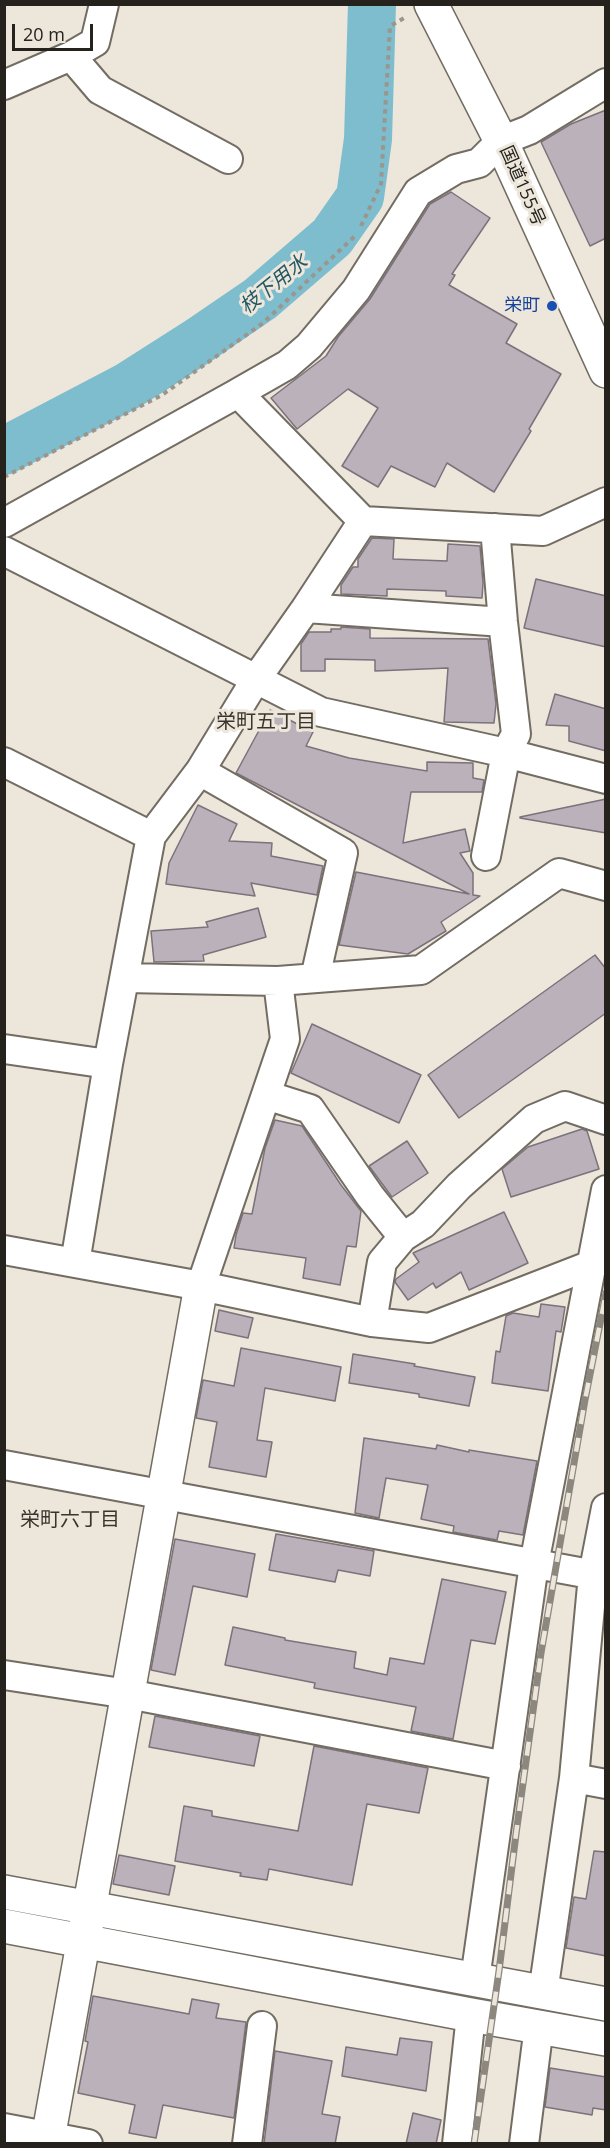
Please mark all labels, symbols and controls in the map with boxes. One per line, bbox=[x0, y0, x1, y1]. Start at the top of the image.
scale bar bbox=[15, 12, 96, 50]
text: 20 m bbox=[23, 22, 65, 46]
street label: 国道155号 bbox=[495, 143, 549, 229]
water label: 枝下用水 bbox=[235, 251, 313, 319]
place label: 栄町 bbox=[504, 295, 540, 317]
marker: 栄町 bbox=[545, 299, 559, 313]
district label: 栄町五丁目 bbox=[216, 710, 316, 734]
district label: 栄町六丁目 bbox=[20, 1508, 120, 1532]

